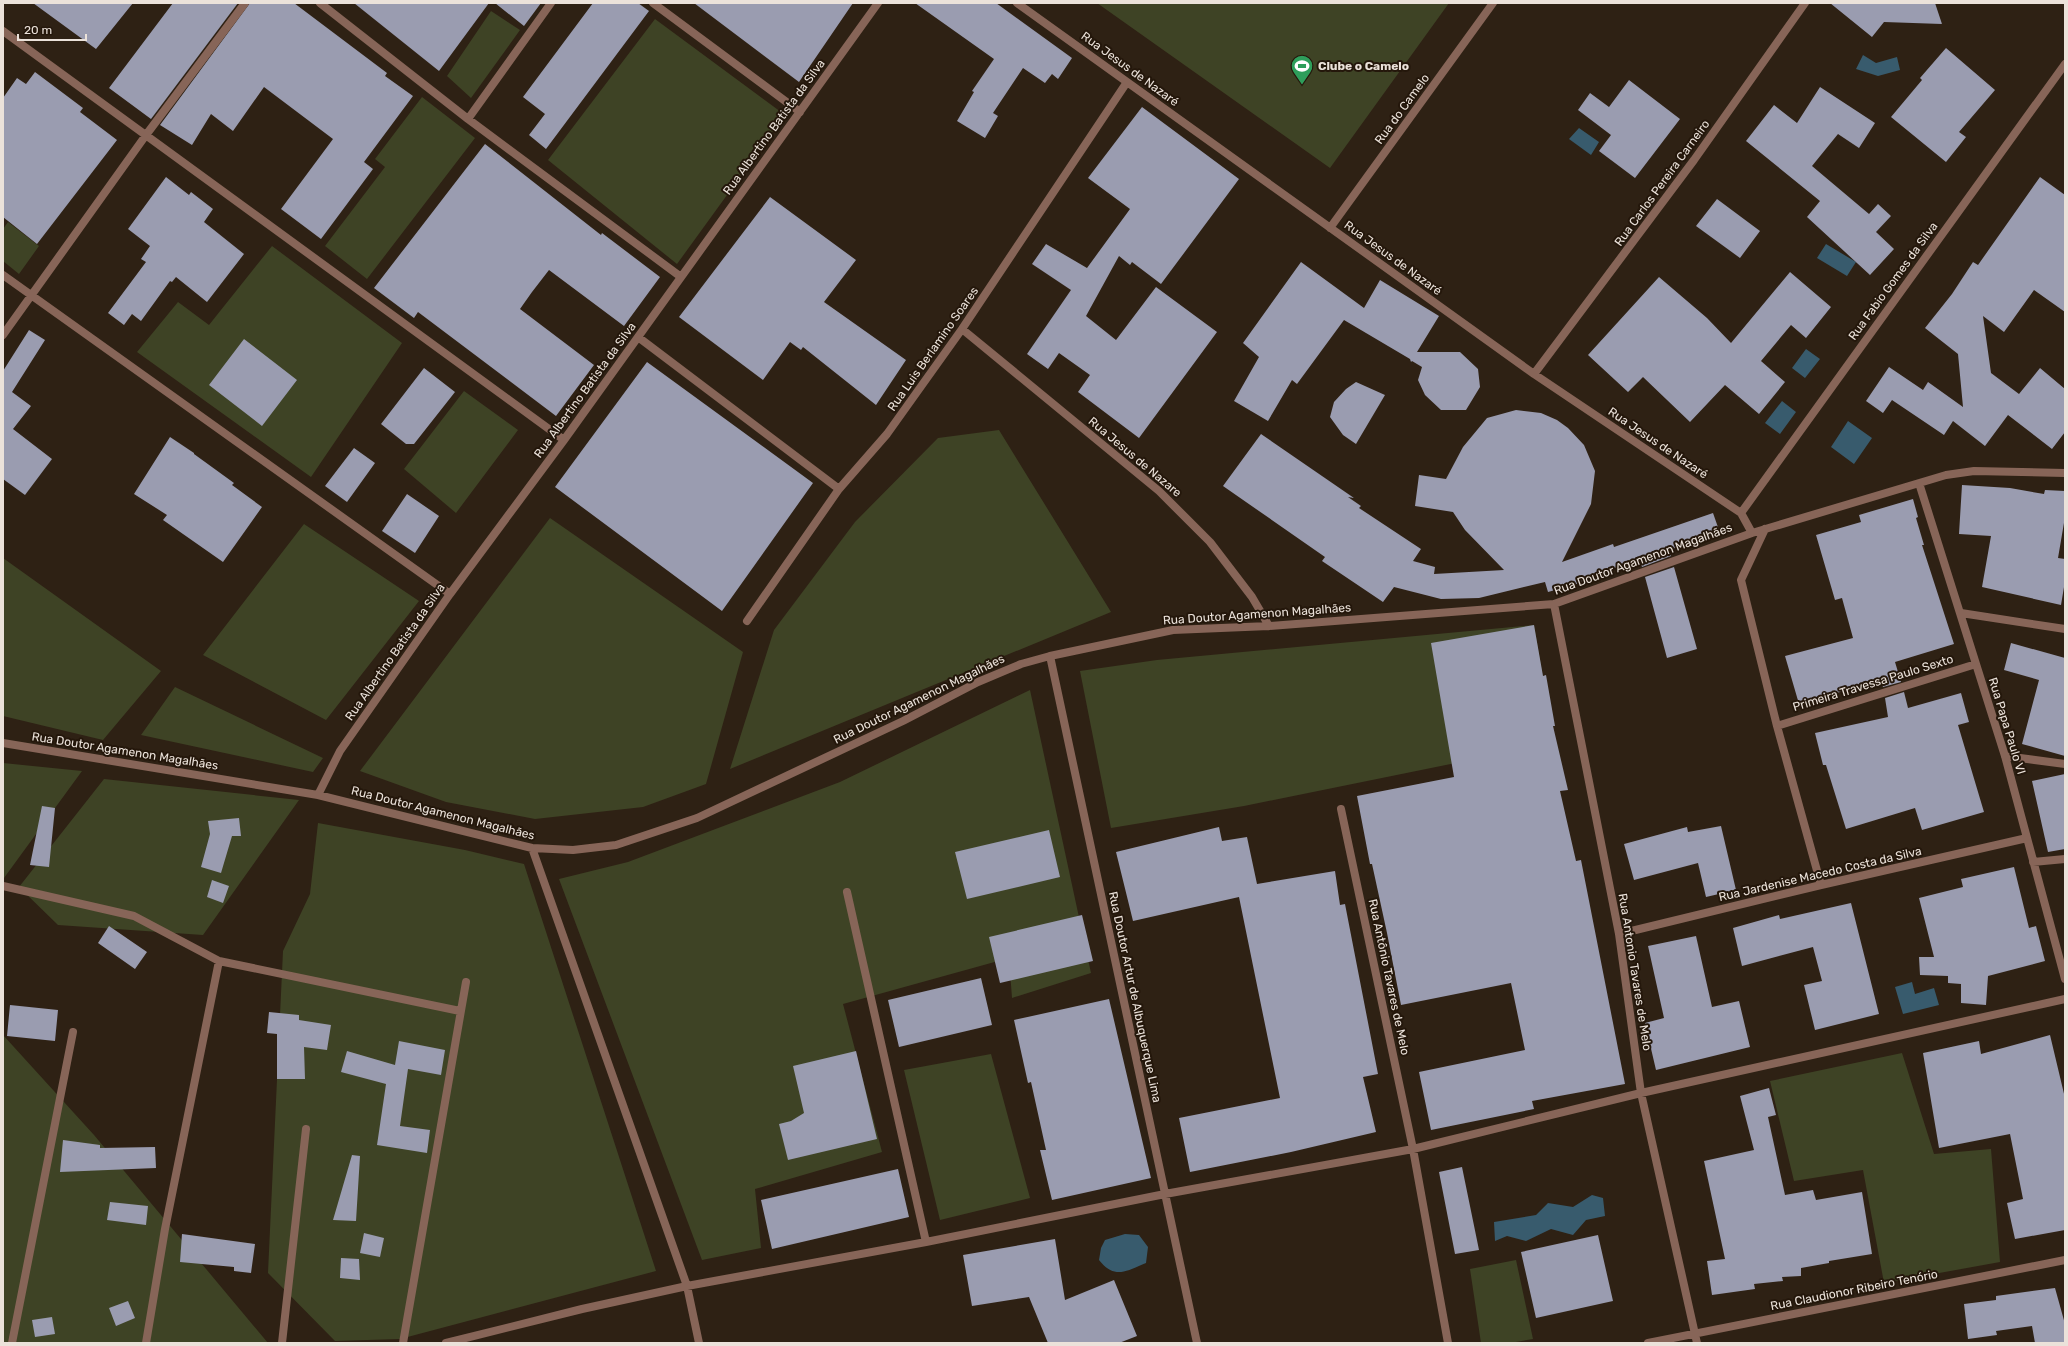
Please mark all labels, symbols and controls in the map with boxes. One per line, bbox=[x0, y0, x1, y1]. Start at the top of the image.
scale bar bbox=[18, 16, 86, 42]
text: 20 m bbox=[24, 23, 52, 37]
street label: Rua Jesus de Nazaré bbox=[1079, 29, 1182, 109]
sports icon: Clube o Camelo bbox=[1289, 53, 1315, 86]
street label: Rua Albertino Batista da Silva bbox=[720, 57, 828, 197]
place label: Clube o Camelo bbox=[1318, 59, 1409, 73]
street label: Rua do Camelo bbox=[1372, 71, 1432, 147]
street label: Rua Carlos Pereira Carneiro bbox=[1612, 117, 1713, 249]
street label: Rua Jesus de Nazaré bbox=[1342, 218, 1445, 298]
street label: Rua Fabio Gomes da Silva bbox=[1846, 219, 1940, 343]
street label: Rua Luis Berlamino Soares bbox=[885, 284, 981, 414]
street label: Rua Albertino Batista da Silva bbox=[531, 320, 639, 460]
street label: Rua Jesus de Nazaré bbox=[1606, 404, 1711, 482]
street label: Rua Jesus de Nazare bbox=[1086, 414, 1185, 500]
street label: Rua Doutor Agamenon Magalhães bbox=[1552, 520, 1734, 598]
street label: Rua Albertino Batista da Silva bbox=[342, 581, 448, 723]
street label: Rua Doutor Agamenon Magalhães bbox=[1162, 600, 1352, 628]
street label: Rua Doutor Agamenon Magalhães bbox=[831, 651, 1007, 747]
street label: Primeira Travessa Paulo Sexto bbox=[1791, 652, 1955, 714]
street label: Rua Papa Paulo VI bbox=[1986, 676, 2028, 776]
street label: Rua Doutor Agamenon Magalhães bbox=[31, 729, 219, 773]
street label: Rua Doutor Agamenon Magalhães bbox=[350, 783, 536, 843]
street label: Rua Jardenise Macedo Costa da Silva bbox=[1717, 844, 1923, 904]
street label: Rua Doutor Artur de Albuquerque Lima bbox=[1106, 890, 1164, 1104]
street label: Rua Antonio Tavares de Melo bbox=[1616, 892, 1654, 1052]
street label: Rua Antônio Tavares de Melo bbox=[1366, 898, 1412, 1056]
street label: Rua Claudionor Ribeiro Tenório bbox=[1769, 1267, 1939, 1313]

